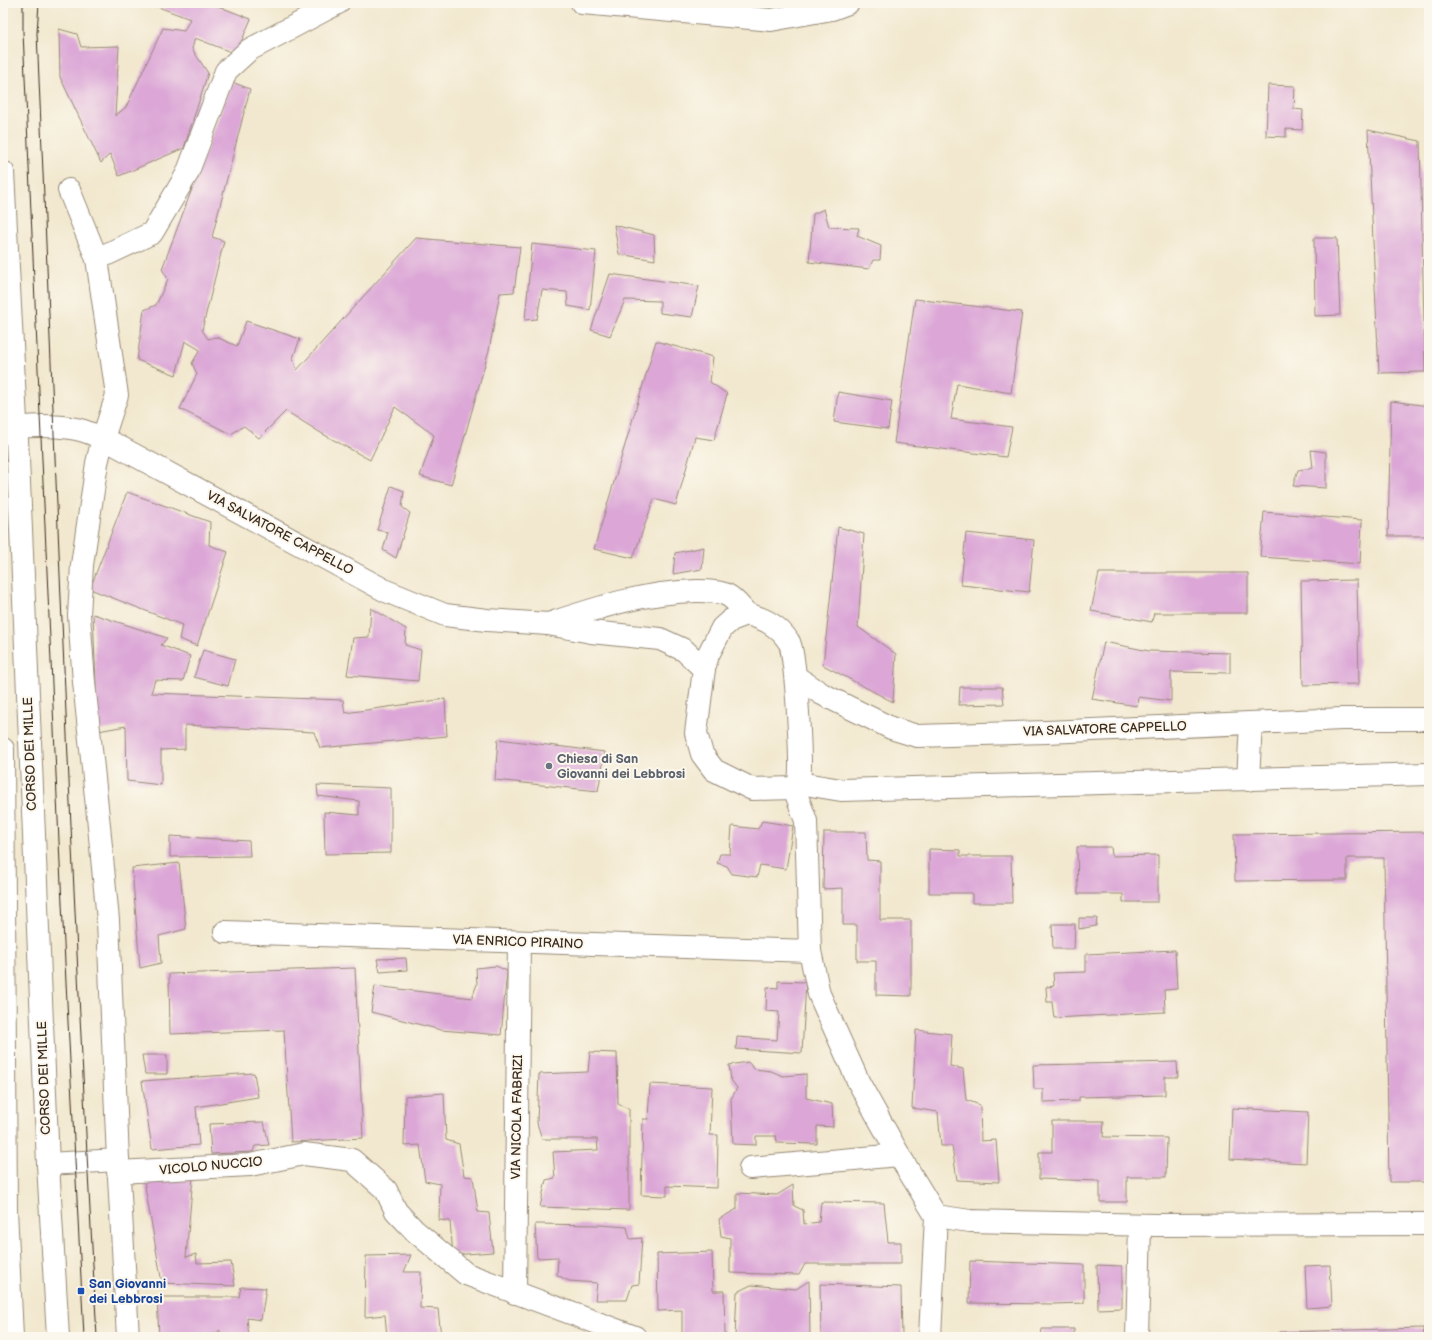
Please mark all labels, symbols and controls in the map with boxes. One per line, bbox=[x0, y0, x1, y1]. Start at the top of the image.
street label: VIA SALVATORE CAPPELLO bbox=[204, 487, 356, 579]
street label: CORSO DEI MILLE bbox=[20, 696, 40, 811]
street label: VIA SALVATORE CAPPELLO bbox=[1023, 718, 1187, 740]
place label: Chiesa di San Giovanni dei Lebbrosi bbox=[557, 751, 685, 782]
marker: Chiesa di San Giovanni dei Lebbrosi bbox=[544, 761, 554, 771]
street label: VIA ENRICO PIRAINO bbox=[452, 932, 584, 952]
street label: CORSO DEI MILLE bbox=[34, 1020, 54, 1135]
street label: VIA NICOLA FABRIZI bbox=[508, 1055, 526, 1179]
street label: VICOLO NUCCIO bbox=[159, 1154, 263, 1178]
place label: San Giovanni dei Lebbrosi bbox=[89, 1276, 166, 1307]
marker: San Giovanni dei Lebbrosi bbox=[76, 1286, 86, 1296]

